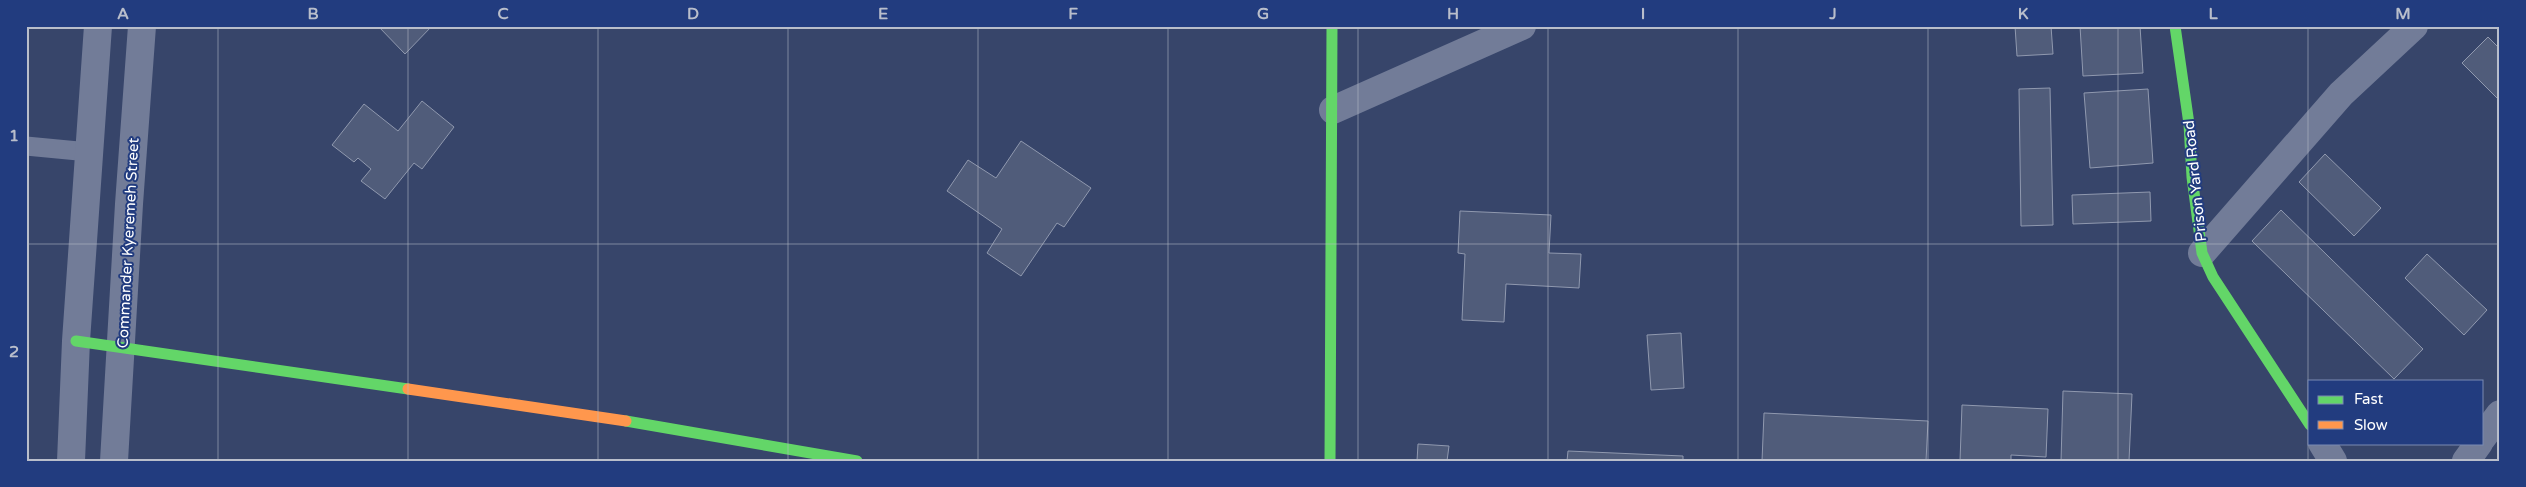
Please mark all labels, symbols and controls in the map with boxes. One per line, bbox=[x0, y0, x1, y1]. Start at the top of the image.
text: A bbox=[117, 4, 129, 24]
text: B bbox=[307, 4, 319, 24]
text: C bbox=[497, 4, 509, 24]
text: D bbox=[687, 4, 699, 24]
text: E bbox=[878, 4, 888, 24]
text: F bbox=[1068, 4, 1078, 24]
text: G bbox=[1257, 4, 1269, 24]
text: H bbox=[1447, 4, 1459, 24]
text: I bbox=[1641, 4, 1645, 24]
text: J bbox=[1828, 4, 1837, 24]
text: K bbox=[2018, 4, 2029, 24]
text: L bbox=[2208, 4, 2218, 24]
text: M bbox=[2395, 4, 2411, 24]
street label: Prison Yard Road bbox=[2180, 119, 2210, 243]
text: 1 bbox=[9, 126, 19, 146]
street label: Commander Kyeremeh Street bbox=[113, 137, 143, 349]
text: 2 bbox=[9, 342, 19, 362]
legend bbox=[2308, 380, 2484, 444]
text: Fast bbox=[2354, 390, 2384, 408]
text: Slow bbox=[2354, 416, 2388, 434]

